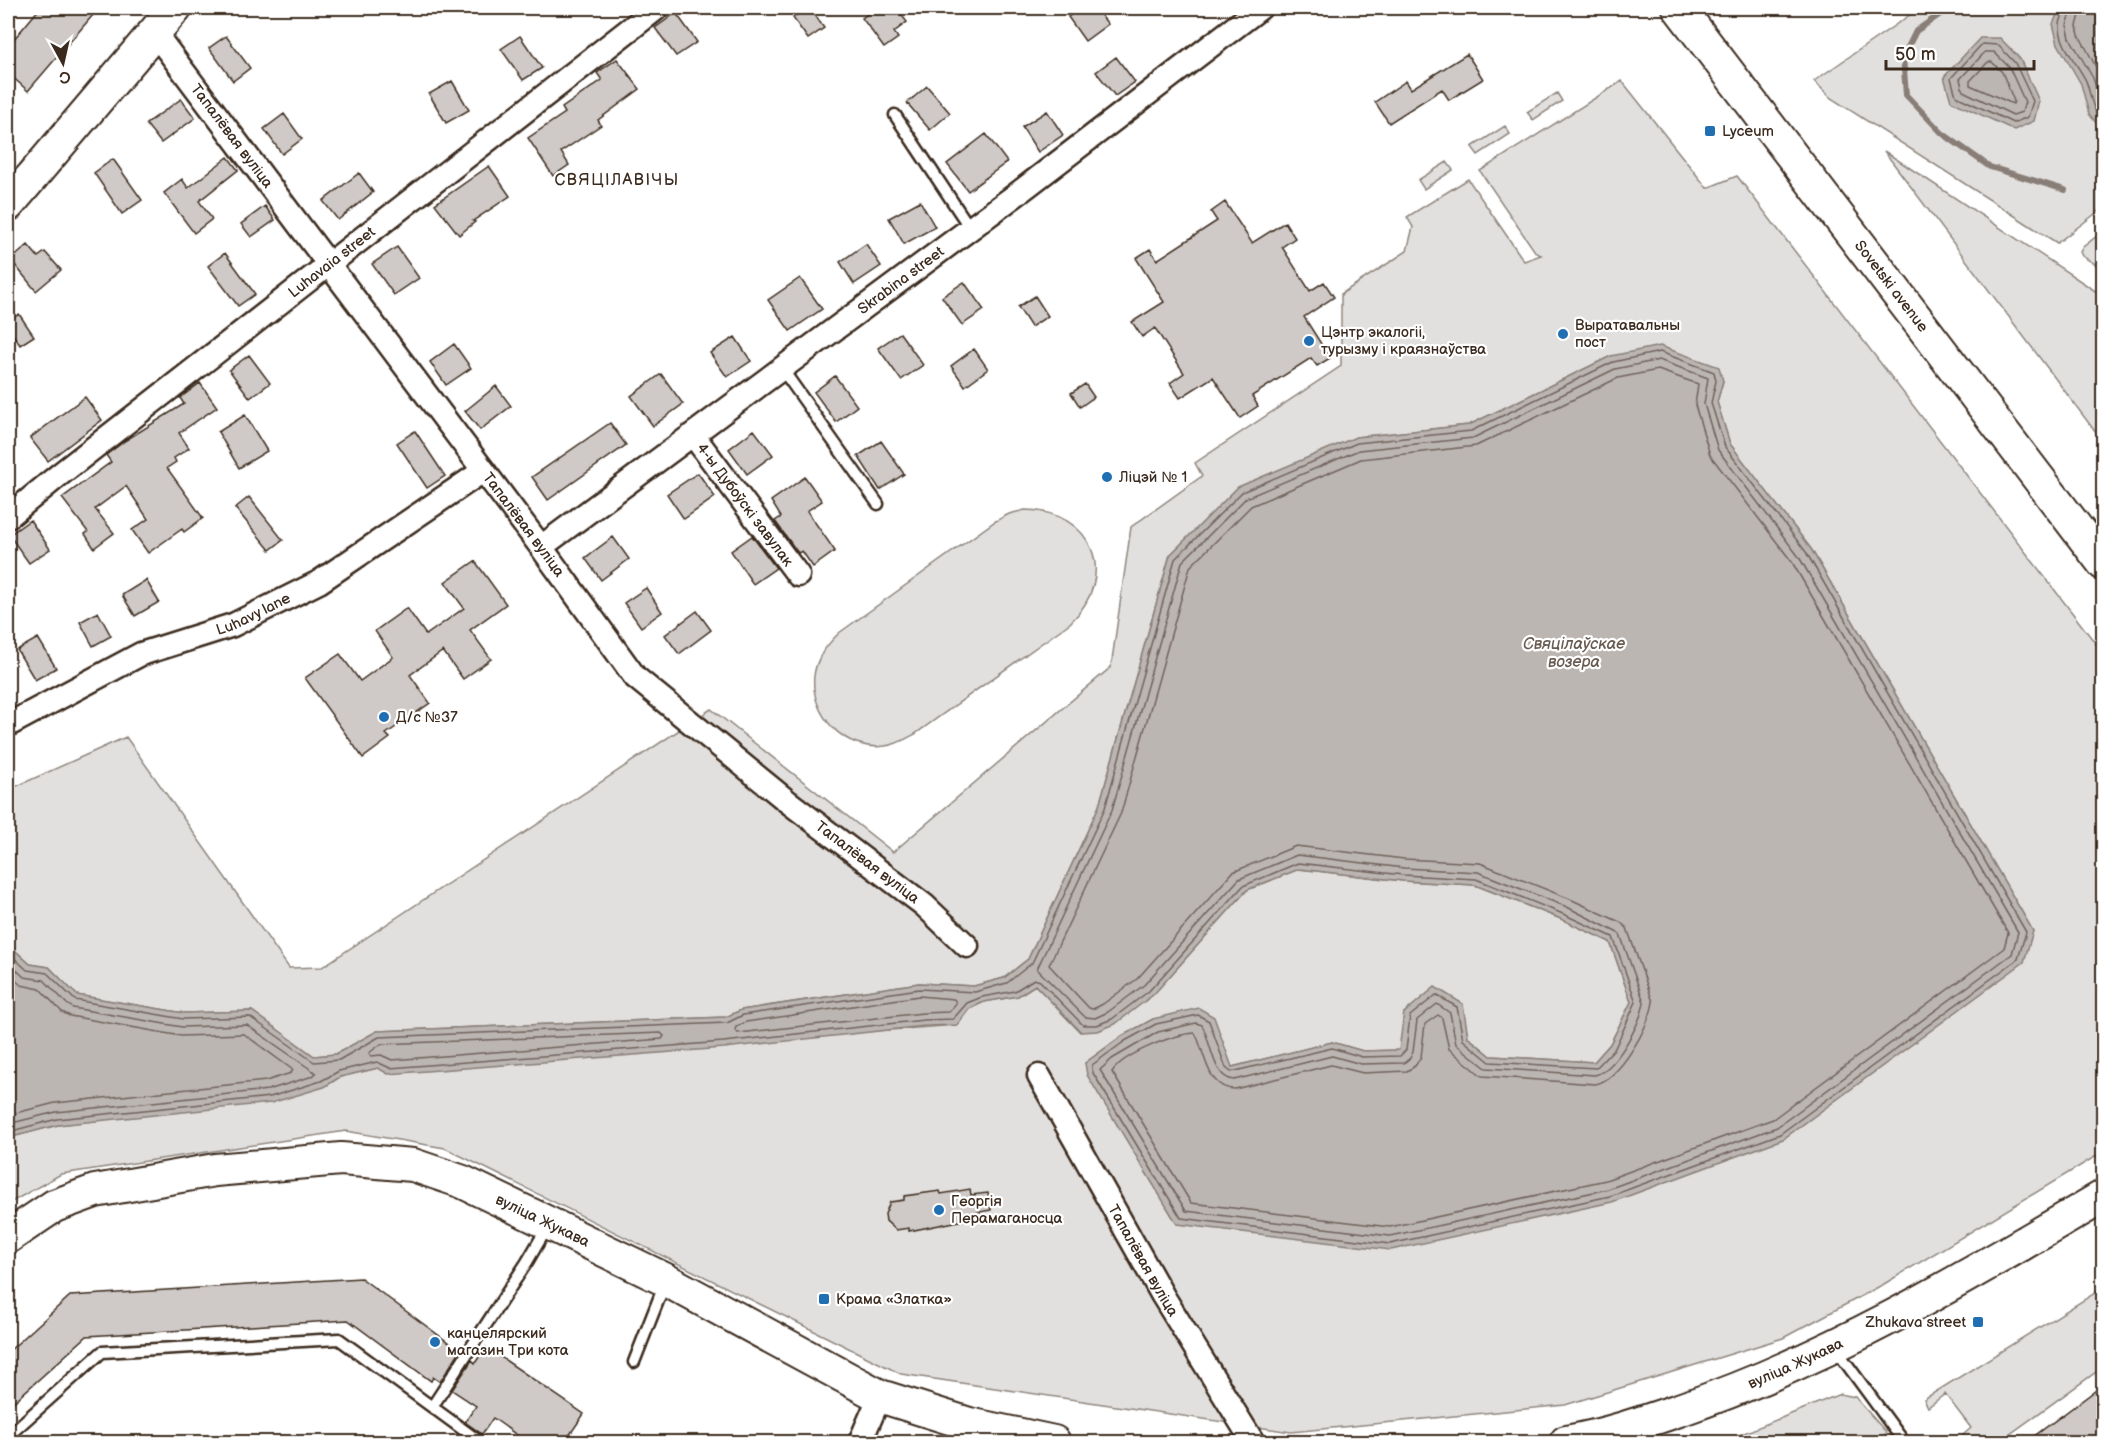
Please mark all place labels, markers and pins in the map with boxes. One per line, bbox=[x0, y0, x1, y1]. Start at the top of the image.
place label: Lyceum bbox=[1722, 122, 1774, 141]
marker: Lyceum bbox=[1703, 124, 1717, 138]
place label: Выратавальны пост bbox=[1575, 316, 1680, 352]
place label: Цэнтр экалогіі, турызму і краязнаўства bbox=[1321, 323, 1486, 359]
marker: Выратавальны пост bbox=[1556, 327, 1570, 341]
marker: Цэнтр экалогіі, турызму і краязнаўства bbox=[1302, 334, 1316, 348]
place label: Ліцэй № 1 bbox=[1118, 468, 1187, 487]
marker: Ліцэй № 1 bbox=[1100, 470, 1114, 484]
place label: Д/с №37 bbox=[396, 708, 458, 727]
marker: Д/с №37 bbox=[377, 710, 391, 724]
place label: Георгія Перамаганосца bbox=[951, 1192, 1063, 1228]
marker: Георгія Перамаганосца bbox=[932, 1203, 946, 1217]
place label: Крама «Златка» bbox=[836, 1290, 952, 1309]
marker: Крама «Златка» bbox=[817, 1292, 831, 1306]
place label: Zhukava street bbox=[1865, 1313, 1966, 1332]
marker: Zhukava street bbox=[1971, 1315, 1985, 1329]
place label: канцелярский магазин Три кота bbox=[447, 1324, 569, 1360]
marker: канцелярский магазин Три кота bbox=[428, 1335, 442, 1349]

